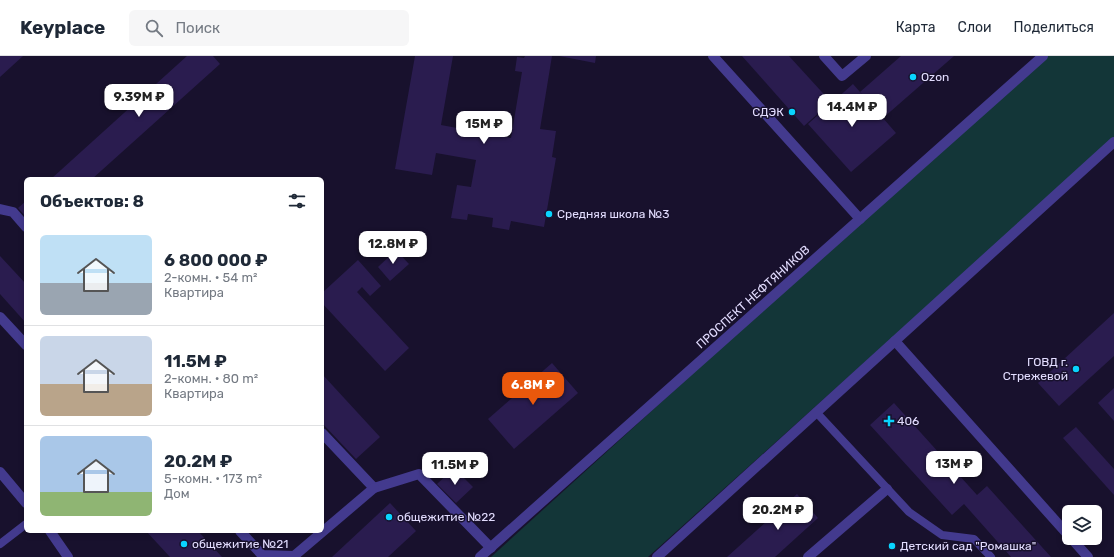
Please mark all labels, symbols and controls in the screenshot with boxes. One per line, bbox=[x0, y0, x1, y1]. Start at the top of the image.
search box bbox=[129, 10, 409, 46]
text: Keyplace bbox=[20, 16, 105, 39]
icon: search bbox=[143, 17, 165, 39]
text: Поиск bbox=[175, 19, 220, 37]
text: Карта bbox=[896, 19, 936, 36]
text: Слои bbox=[958, 19, 992, 36]
text: Поделиться bbox=[1014, 19, 1094, 36]
place label: Ozon bbox=[921, 70, 949, 84]
marker: Ozon bbox=[908, 72, 918, 82]
pin: 9.39M ₽ bbox=[102, 84, 176, 118]
text: 9.39M ₽ bbox=[113, 89, 165, 104]
pin: 14.4M ₽ bbox=[815, 94, 889, 128]
text: 14.4M ₽ bbox=[827, 99, 877, 114]
place label: СДЭК bbox=[752, 105, 784, 119]
marker: СДЭК bbox=[787, 107, 797, 117]
pin: 15M ₽ bbox=[456, 111, 512, 145]
text: 15M ₽ bbox=[465, 116, 503, 131]
icon: filters bbox=[286, 190, 308, 212]
text: Объектов: 8 bbox=[40, 191, 144, 211]
place label: Средняя школа №3 bbox=[557, 207, 669, 221]
marker: Средняя школа №3 bbox=[544, 209, 554, 219]
pin: 12.8M ₽ bbox=[356, 231, 430, 265]
text: 12.8M ₽ bbox=[368, 236, 418, 251]
street label: ПРОСПЕКТ НЕФТЯНИКОВ bbox=[693, 242, 813, 352]
text: 6 800 000 ₽ bbox=[164, 250, 268, 270]
icon: home bbox=[72, 251, 120, 299]
text: 2-комн. · 54 m² bbox=[164, 270, 257, 285]
text: Квартира bbox=[164, 285, 224, 300]
text: 11.5M ₽ bbox=[164, 351, 227, 371]
icon: home bbox=[72, 352, 120, 400]
place label: ГОВД г. Стрежевой bbox=[1003, 355, 1068, 383]
marker: ГОВД г. Стрежевой bbox=[1071, 364, 1081, 374]
text: 2-комн. · 80 m² bbox=[164, 371, 258, 386]
pin: 6.8M ₽ bbox=[500, 372, 566, 406]
text: 6.8M ₽ bbox=[511, 377, 555, 392]
text: Квартира bbox=[164, 386, 224, 401]
place label: 406 bbox=[897, 414, 919, 428]
marker: 406 bbox=[884, 416, 894, 426]
text: 20.2M ₽ bbox=[164, 451, 232, 471]
pin: 13M ₽ bbox=[926, 451, 982, 485]
icon: home bbox=[72, 452, 120, 500]
pin: 11.5M ₽ bbox=[418, 452, 492, 486]
text: 13M ₽ bbox=[935, 456, 973, 471]
text: 11.5M ₽ bbox=[431, 457, 479, 472]
text: 5-комн. · 173 m² bbox=[164, 471, 262, 486]
text: Дом bbox=[164, 486, 190, 501]
pin: 20.2M ₽ bbox=[741, 497, 815, 531]
text: 20.2M ₽ bbox=[752, 502, 804, 517]
map controls bbox=[1062, 505, 1102, 545]
button: layers bbox=[1062, 505, 1102, 545]
place label: общежитие №22 bbox=[397, 510, 495, 524]
marker: общежитие №22 bbox=[384, 512, 394, 522]
place label: общежитие №21 bbox=[192, 537, 288, 551]
marker: общежитие №21 bbox=[179, 539, 189, 549]
place label: Детский сад "Ромашка" bbox=[900, 539, 1036, 553]
marker: Детский сад "Ромашка" bbox=[887, 541, 897, 551]

